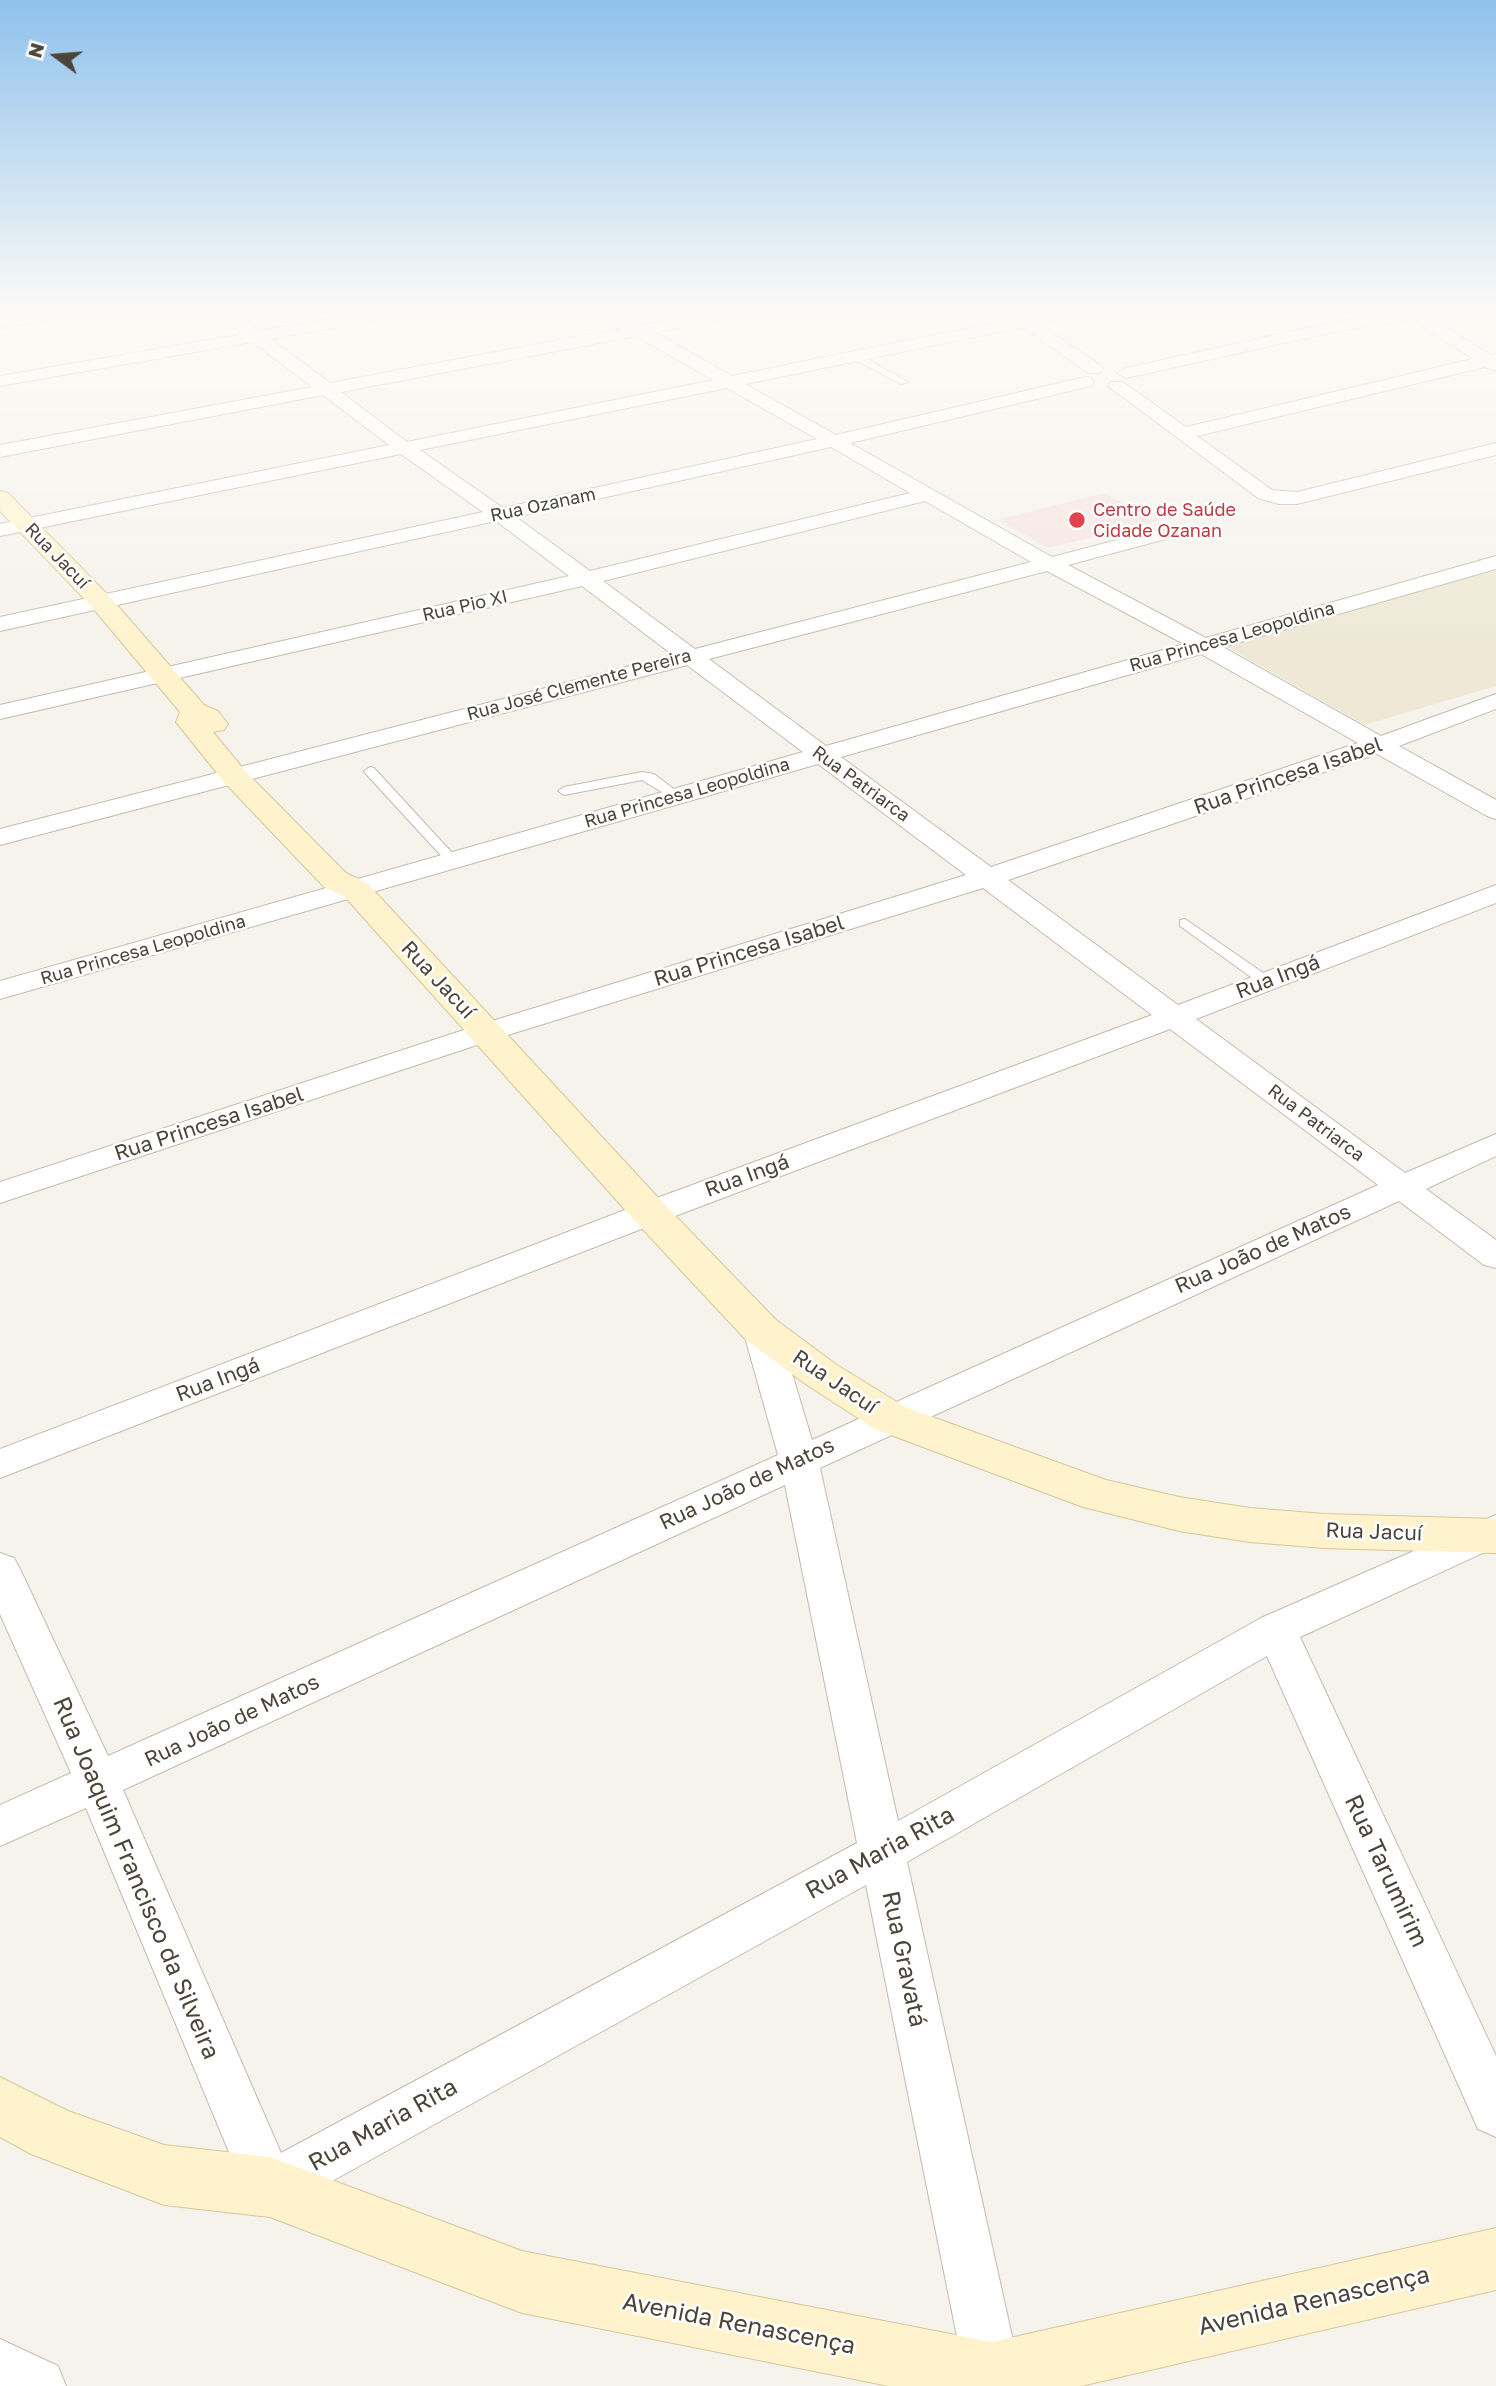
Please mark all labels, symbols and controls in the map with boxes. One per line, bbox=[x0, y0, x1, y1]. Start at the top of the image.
north arrow bbox=[21, 21, 91, 91]
text: N bbox=[22, 40, 48, 60]
street label: Rua Ozanam bbox=[488, 483, 598, 527]
place label: Centro de Saúde Cidade Ozanan bbox=[1093, 499, 1236, 542]
marker: Centro de Saúde Cidade Ozanan bbox=[1067, 510, 1087, 530]
street label: Rua Jacuí bbox=[20, 519, 94, 593]
street label: Rua Pio XI bbox=[420, 586, 510, 626]
street label: Rua Princesa Leopoldina bbox=[1127, 597, 1337, 677]
street label: Rua José Clemente Pereira bbox=[464, 645, 694, 725]
street label: Rua Princesa Isabel bbox=[1191, 732, 1385, 820]
street label: Rua Patriarca bbox=[808, 741, 914, 827]
street label: Rua Princesa Leopoldina bbox=[582, 753, 792, 833]
street label: Rua Princesa Leopoldina bbox=[38, 910, 248, 990]
street label: Rua Princesa Isabel bbox=[651, 910, 847, 992]
street label: Rua Jacuí bbox=[396, 936, 480, 1024]
street label: Rua Ingá bbox=[1232, 949, 1324, 1005]
street label: Rua Patriarca bbox=[1264, 1080, 1368, 1166]
street label: Rua Princesa Isabel bbox=[111, 1082, 307, 1166]
street label: Rua Ingá bbox=[701, 1149, 793, 1203]
street label: Rua João de Matos bbox=[1171, 1199, 1355, 1299]
street label: Rua Jacuí bbox=[788, 1344, 882, 1420]
street label: Rua Ingá bbox=[172, 1352, 264, 1408]
street label: Rua João de Matos bbox=[656, 1432, 838, 1536]
street label: Rua Jacuí bbox=[1325, 1518, 1423, 1546]
street label: Rua João de Matos bbox=[141, 1669, 323, 1773]
street label: Rua Joaquim Francisco da Silveira bbox=[46, 1692, 226, 2064]
street label: Rua Tarumirim bbox=[1338, 1790, 1434, 1952]
street label: Rua Maria Rita bbox=[801, 1800, 959, 1906]
street label: Rua Gravatá bbox=[876, 1888, 932, 2030]
street label: Rua Maria Rita bbox=[304, 2072, 462, 2178]
street label: Avenida Renascença bbox=[1196, 2260, 1432, 2342]
street label: Avenida Renascença bbox=[620, 2287, 858, 2361]

